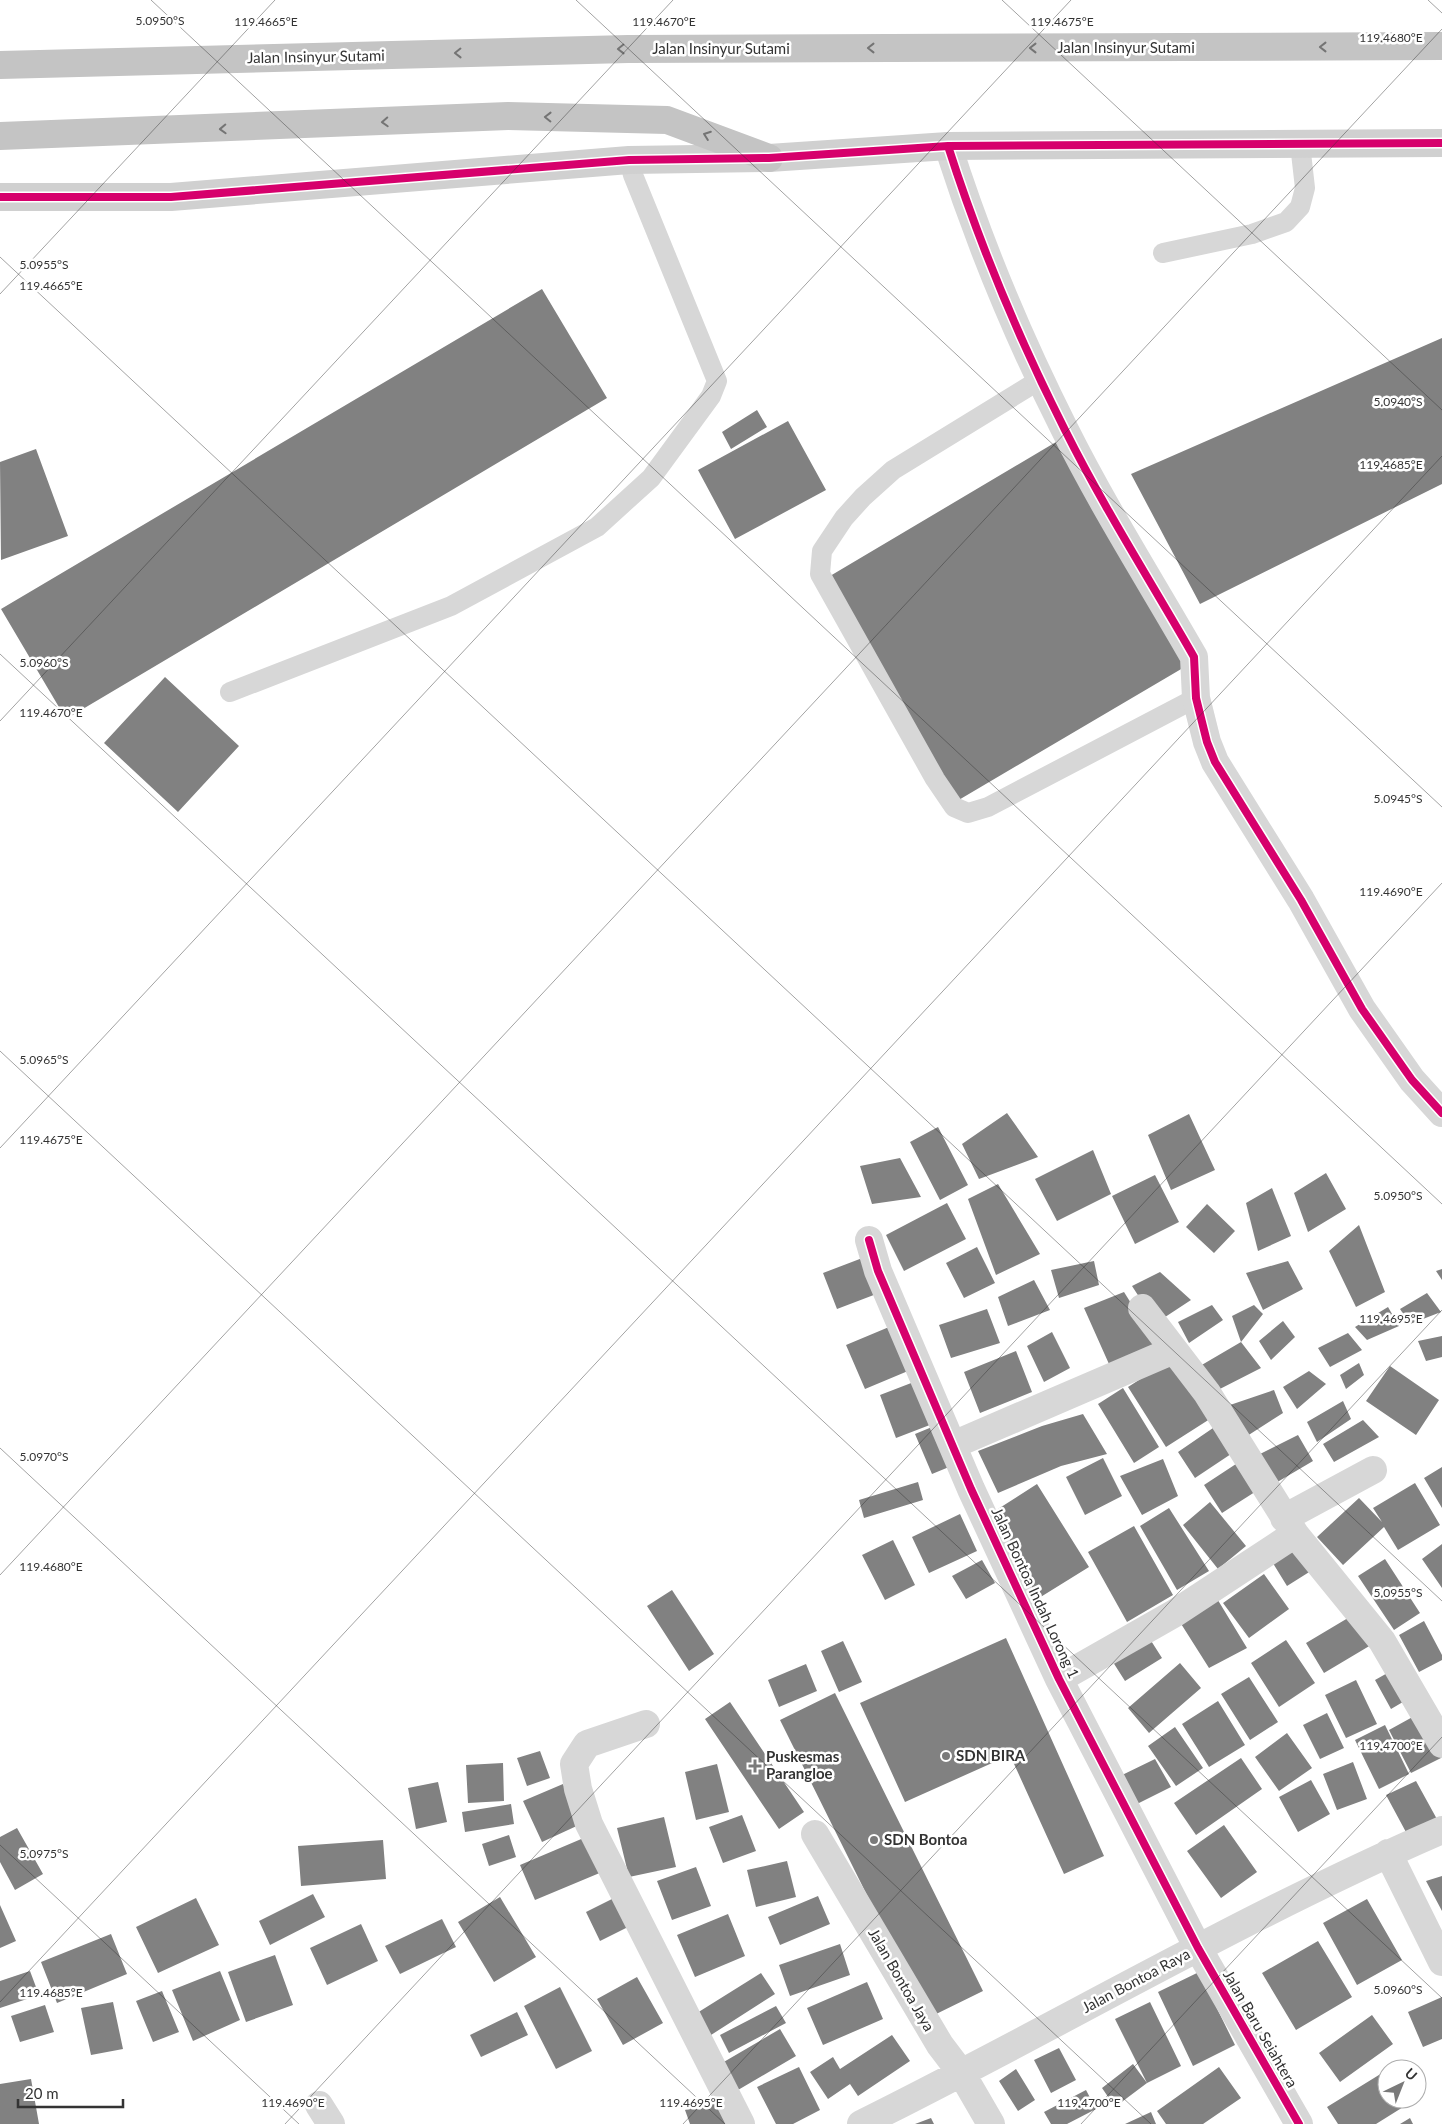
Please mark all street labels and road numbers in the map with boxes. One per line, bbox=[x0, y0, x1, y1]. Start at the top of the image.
street label: Jalan Insinyur Sutami bbox=[1057, 38, 1195, 56]
street label: Jalan Insinyur Sutami bbox=[652, 39, 790, 57]
street label: Jalan Insinyur Sutami bbox=[247, 46, 385, 66]
street label: Jalan Bontoa Indah Lorong 1 bbox=[988, 1504, 1084, 1681]
street label: Jalan Bontoa Jaya bbox=[865, 1925, 939, 2034]
street label: Jalan Bontoa Raya bbox=[1078, 1944, 1193, 2016]
street label: Jalan Baru Seiahtera bbox=[1220, 1967, 1302, 2090]

